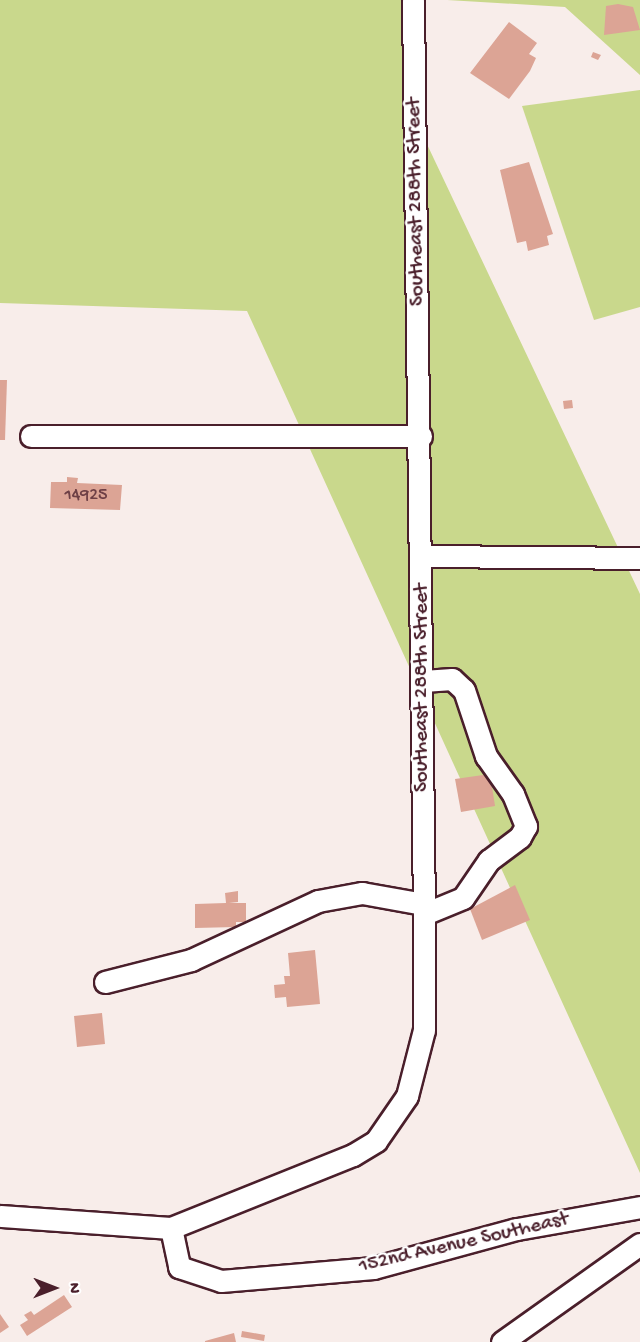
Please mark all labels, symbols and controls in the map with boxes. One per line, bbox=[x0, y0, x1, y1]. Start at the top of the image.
street label: Southeast 288th Street bbox=[403, 98, 431, 306]
house number: 14925 bbox=[64, 485, 108, 507]
street label: Southeast 288th Street bbox=[410, 584, 436, 792]
street label: 152nd Avenue Southeast bbox=[357, 1208, 571, 1280]
north arrow bbox=[24, 1258, 84, 1318]
text: N bbox=[63, 1283, 82, 1293]

